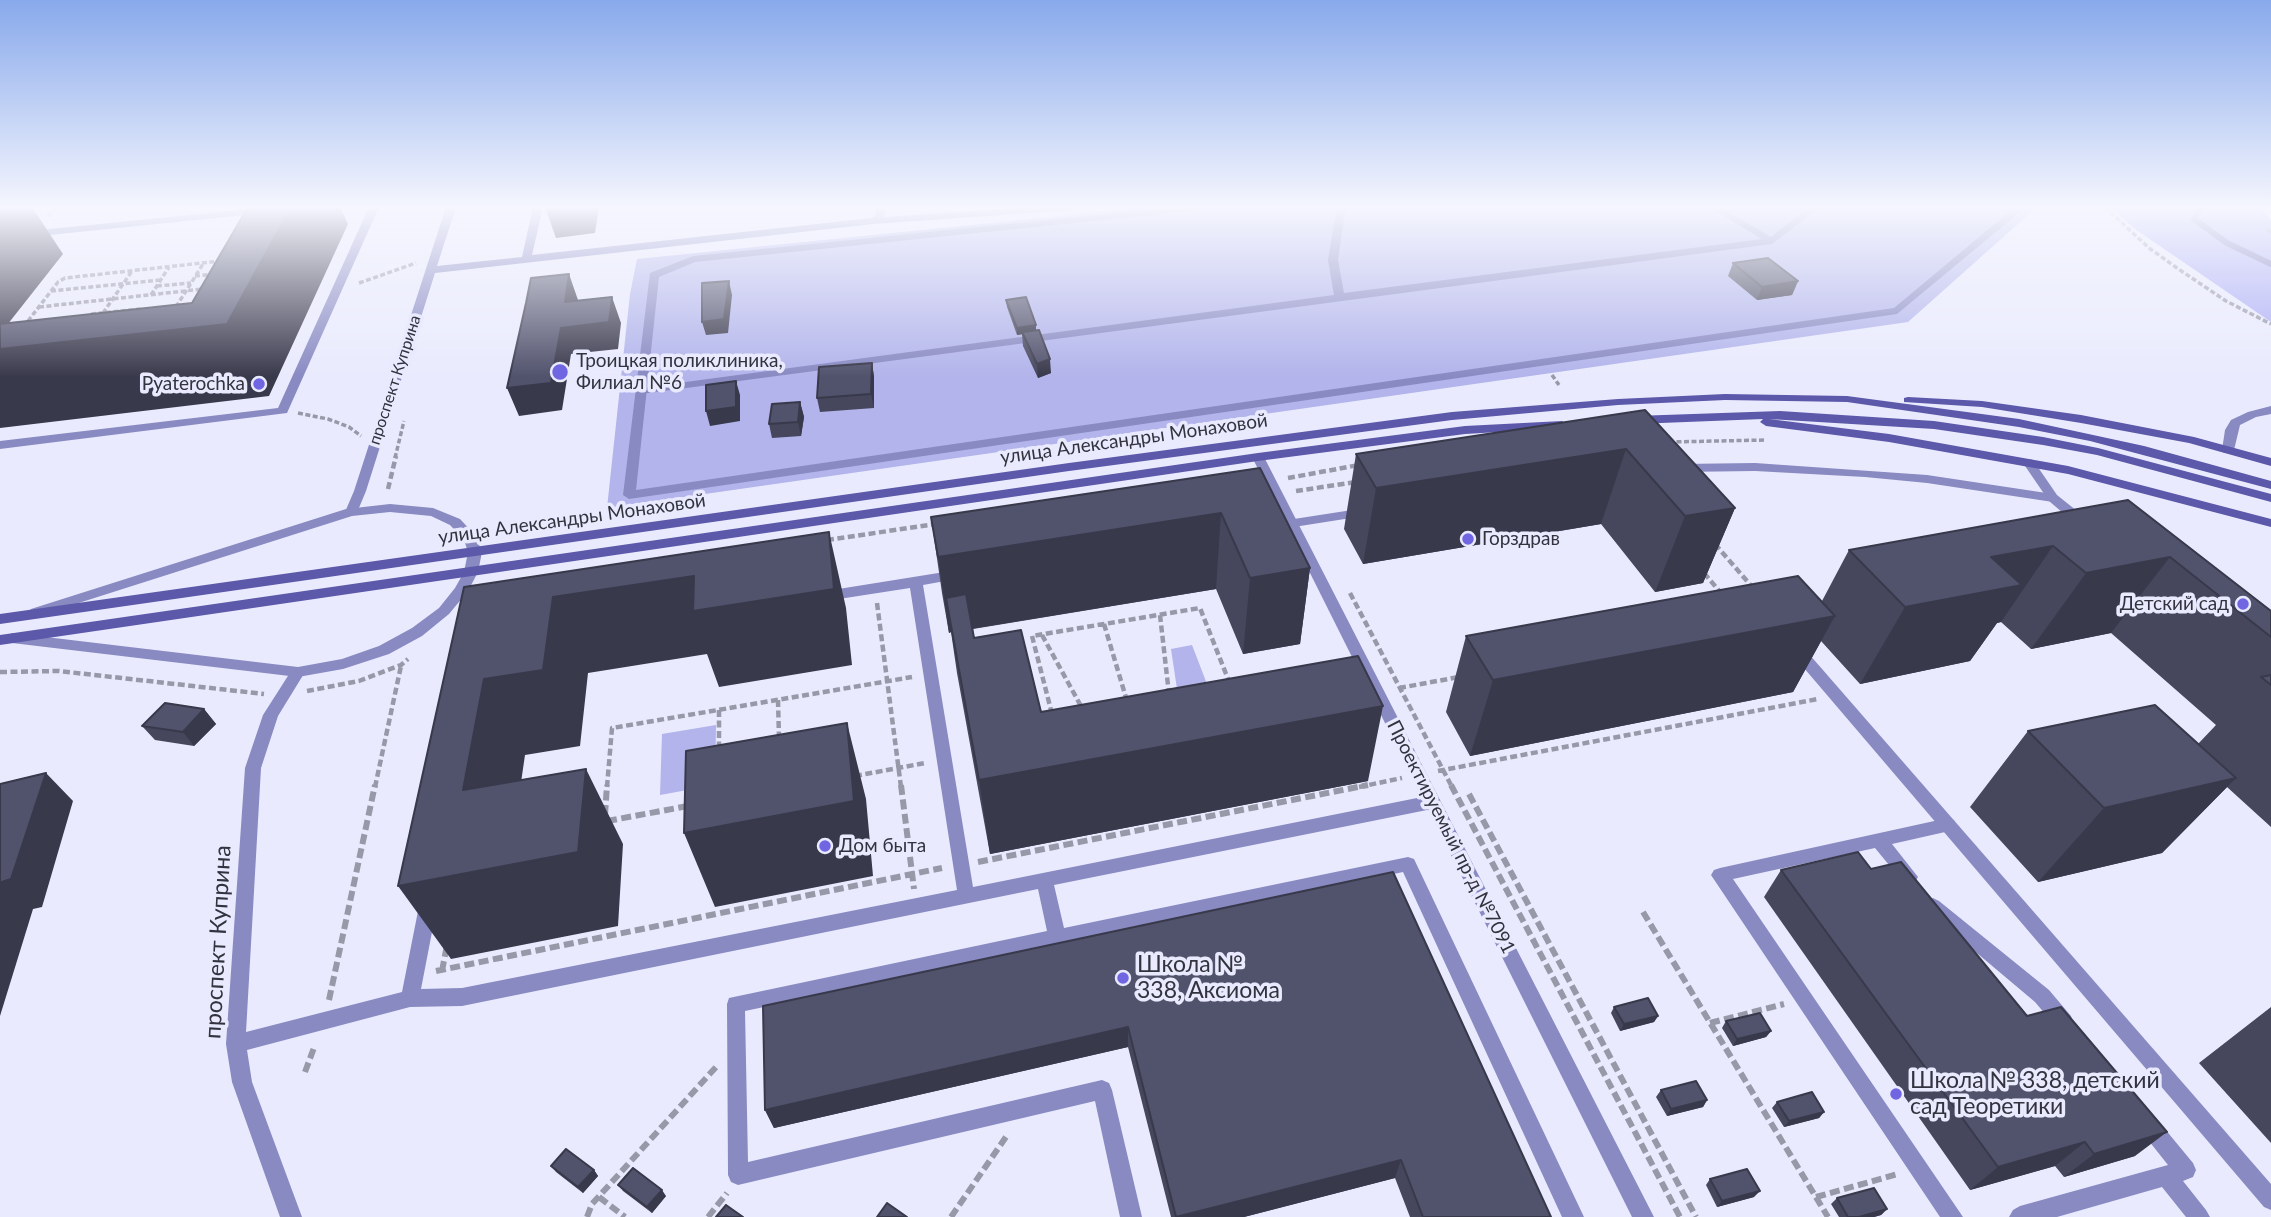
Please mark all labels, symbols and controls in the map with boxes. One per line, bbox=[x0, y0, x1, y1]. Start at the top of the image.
street label: проспект Куприна bbox=[365, 313, 425, 447]
place label: Троицкая поликлиника, Филиал №6 bbox=[576, 350, 783, 394]
marker: Троицкая поликлиника, Филиал №6 bbox=[550, 362, 570, 382]
place label: Pyaterochka bbox=[142, 373, 245, 395]
marker: Pyaterochka bbox=[251, 376, 267, 392]
street label: улица Александры Монаховой bbox=[999, 409, 1269, 469]
street label: улица Александры Монаховой bbox=[437, 489, 707, 549]
place label: Горздрав bbox=[1482, 528, 1560, 550]
marker: Горздрав bbox=[1460, 531, 1476, 547]
place label: Детский сад bbox=[2120, 593, 2229, 615]
marker: Детский сад bbox=[2235, 596, 2251, 612]
street label: Проектируемый пр-д №7091 bbox=[1382, 716, 1520, 958]
place label: Дом быта bbox=[839, 835, 926, 857]
marker: Дом быта bbox=[817, 838, 833, 854]
street label: проспект Куприна bbox=[199, 844, 237, 1040]
place label: Школа № 338, Аксиома bbox=[1137, 951, 1280, 1005]
marker: Школа № 338, Аксиома bbox=[1115, 970, 1131, 986]
place label: Школа № 338, детский сад Теоретики bbox=[1910, 1067, 2160, 1121]
marker: Школа № 338, детский сад Теоретики bbox=[1888, 1086, 1904, 1102]

